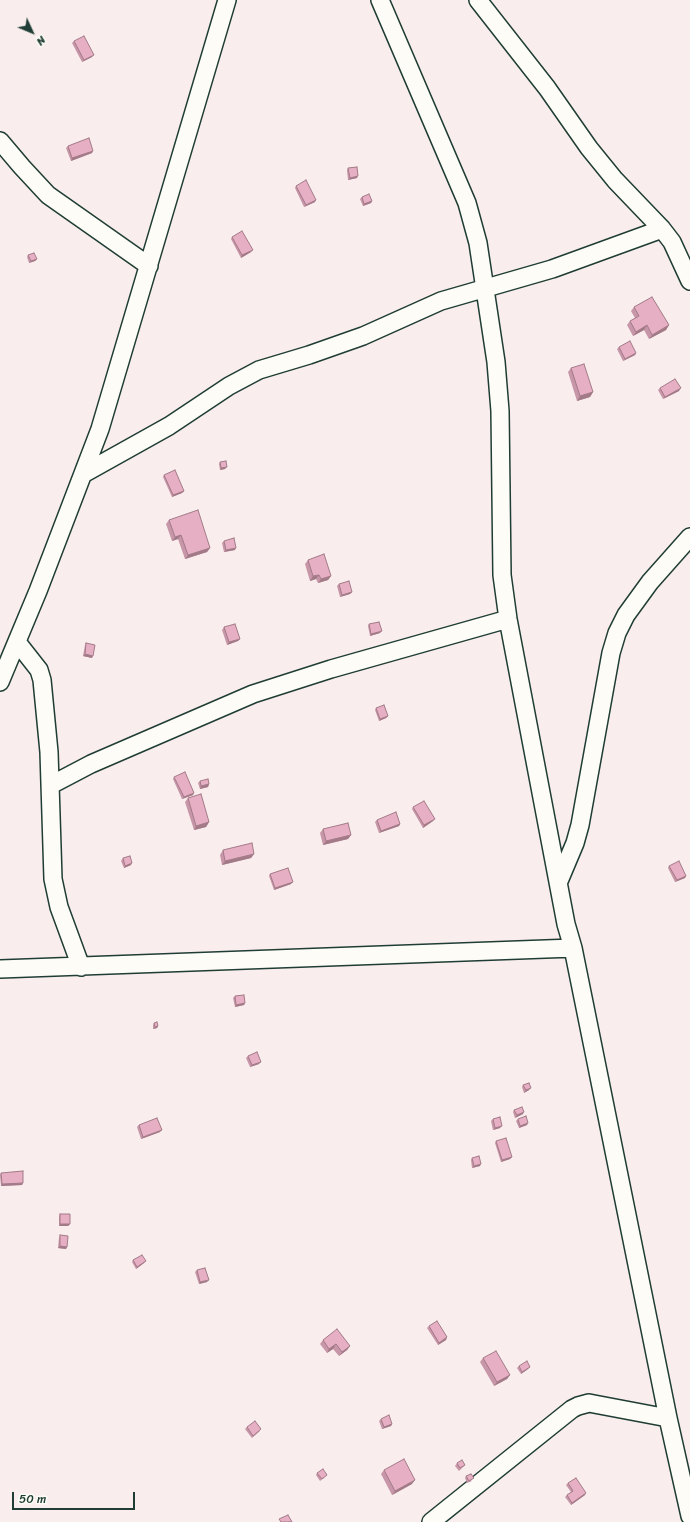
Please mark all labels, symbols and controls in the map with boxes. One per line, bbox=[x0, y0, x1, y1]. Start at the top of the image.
north arrow bbox=[12, 12, 52, 52]
text: N bbox=[32, 31, 50, 50]
scale bar bbox=[14, 1484, 137, 1510]
text: 50 m bbox=[19, 1488, 46, 1510]

